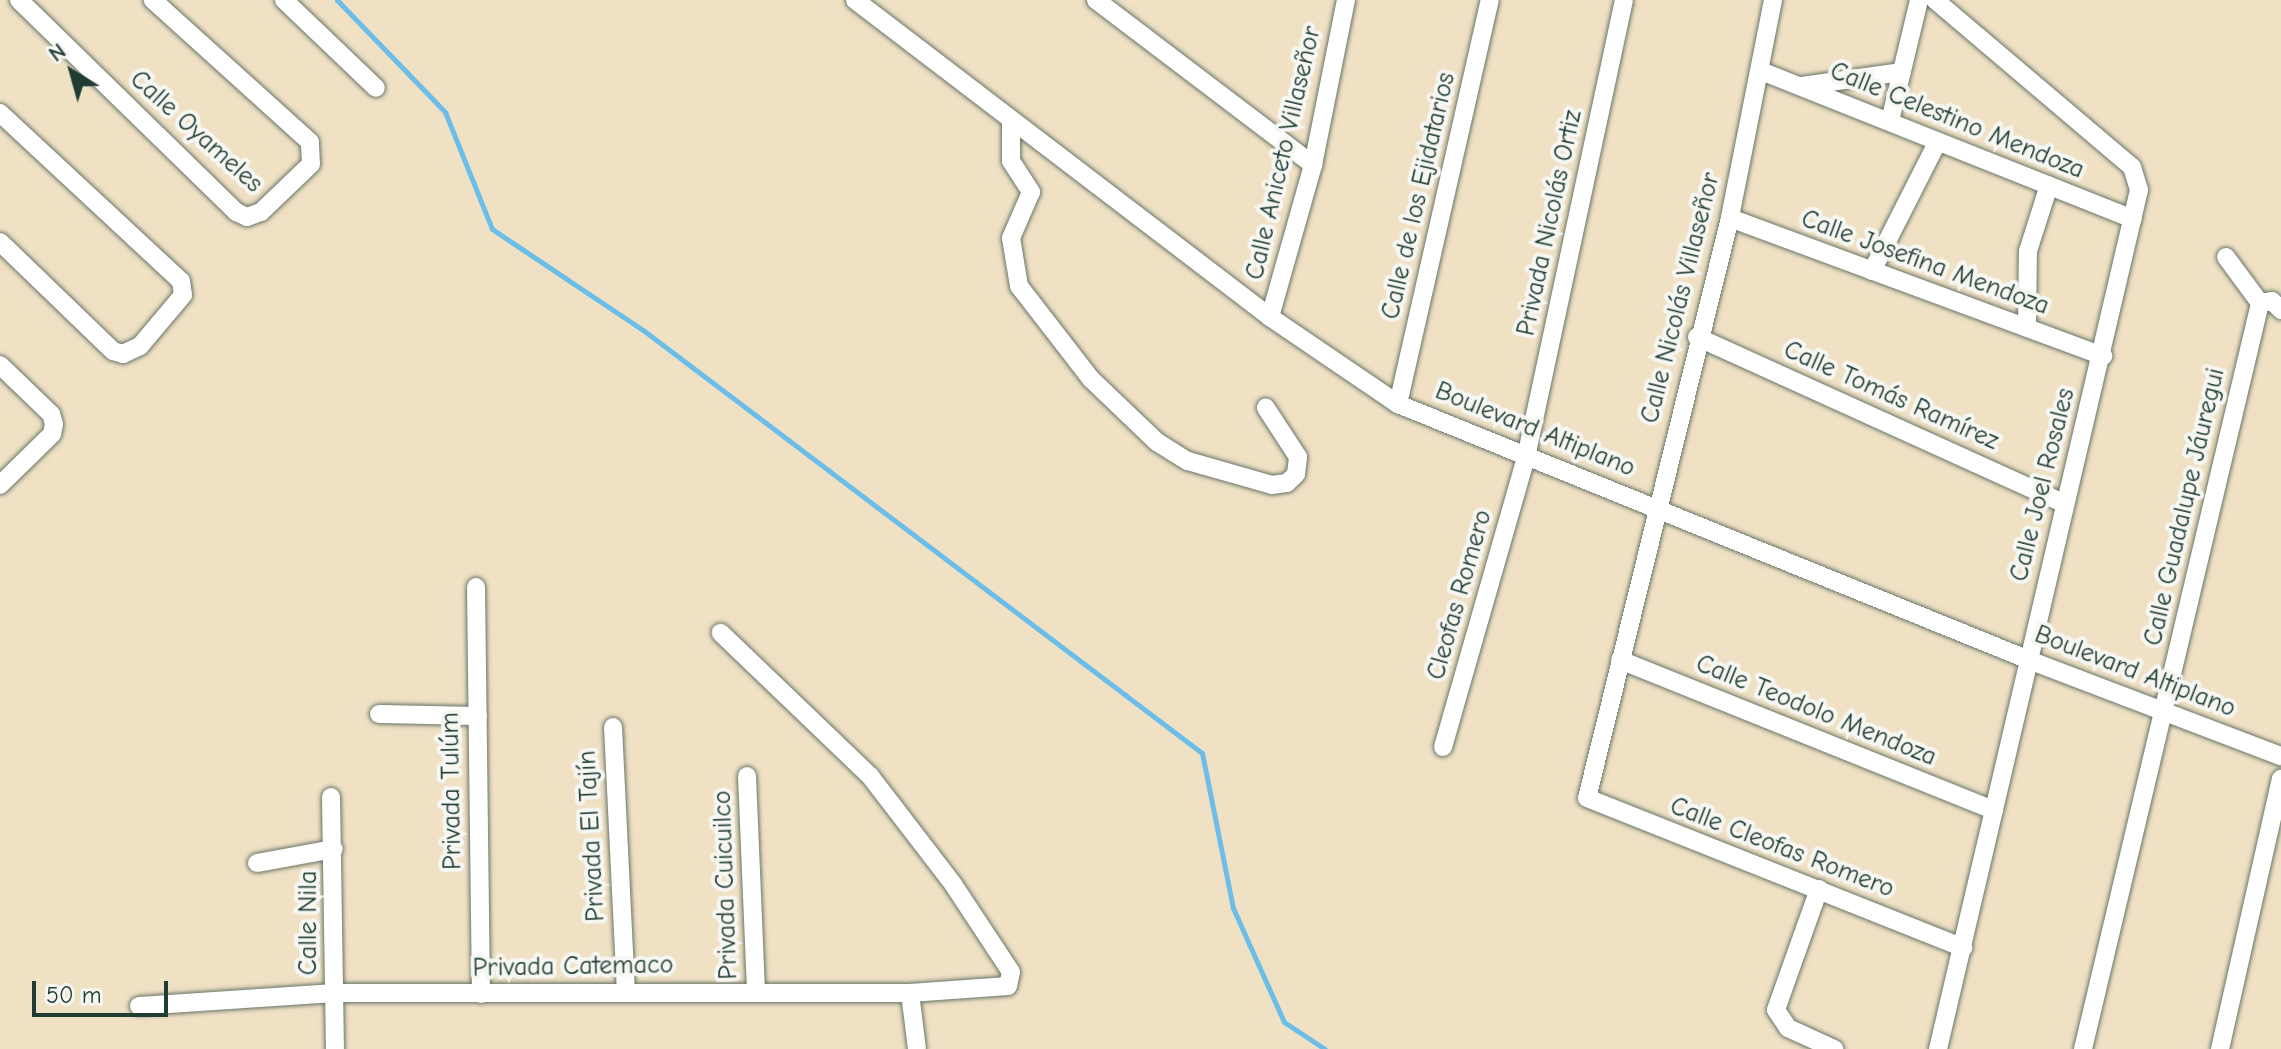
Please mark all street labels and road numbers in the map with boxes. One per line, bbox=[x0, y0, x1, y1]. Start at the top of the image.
street label: Calle Aniceto Villaseñor bbox=[1240, 23, 1328, 283]
street label: Calle Celestino Mendoza bbox=[1825, 56, 2089, 186]
street label: Calle Oyameles bbox=[123, 64, 269, 200]
street label: Calle de los Ejidatarios bbox=[1375, 70, 1463, 322]
street label: Privada Nicolás Ortiz bbox=[1511, 107, 1589, 339]
street label: Calle Nicolás Villaseñor bbox=[1635, 169, 1727, 427]
street label: Calle Josefina Mendoza bbox=[1797, 204, 2053, 322]
street label: Calle Tomás Ramírez bbox=[1779, 335, 2003, 457]
street label: Calle Guadalupe Jáuregui bbox=[2138, 365, 2232, 649]
street label: Boulevard Altiplano bbox=[1430, 376, 1640, 484]
street label: Calle Joel Rosales bbox=[2004, 385, 2082, 585]
street label: Cleofas Romero bbox=[1421, 507, 1499, 683]
street label: Boulevard Altiplano bbox=[2030, 619, 2240, 725]
street label: Calle Teodolo Mendoza bbox=[1691, 648, 1941, 774]
street label: Privada Tulúm bbox=[435, 712, 469, 870]
street label: Privada El Tajín bbox=[572, 750, 612, 922]
street label: Privada Cuicuilco bbox=[707, 790, 745, 980]
street label: Calle Cleofas Romero bbox=[1665, 791, 1899, 905]
street label: Calle Nila bbox=[293, 871, 325, 975]
street label: Privada Catemaco bbox=[472, 950, 674, 984]

